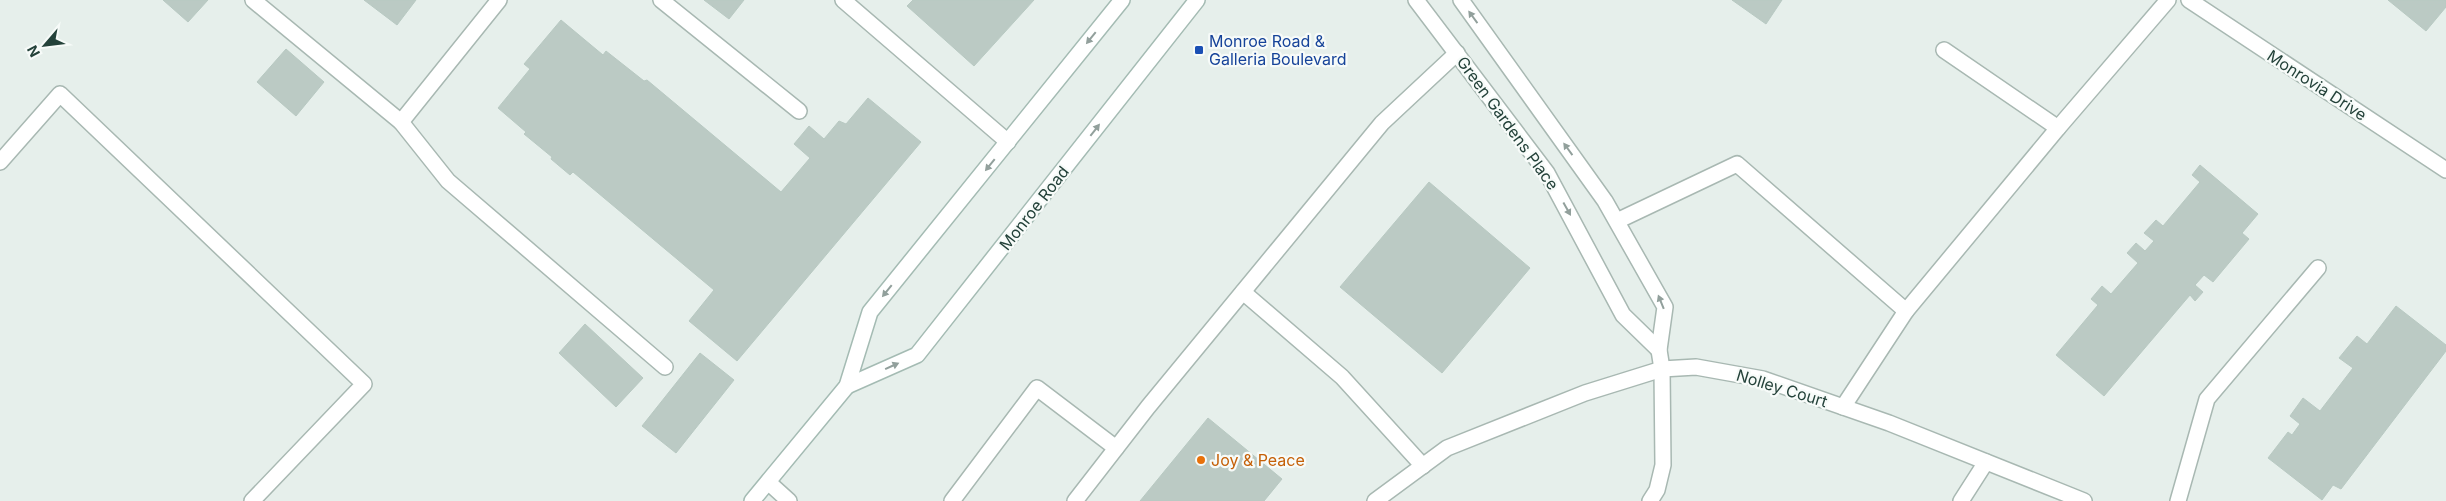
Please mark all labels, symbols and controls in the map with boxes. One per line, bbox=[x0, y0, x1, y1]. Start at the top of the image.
one-way arrow bbox=[1468, 11, 1479, 24]
north arrow bbox=[20, 20, 70, 70]
one-way arrow bbox=[1086, 31, 1097, 44]
place label: Monroe Road & Galleria Boulevard bbox=[1209, 31, 1347, 69]
text: N bbox=[23, 43, 43, 60]
marker: Monroe Road & Galleria Boulevard bbox=[1193, 44, 1205, 56]
street label: Monrovia Drive bbox=[2264, 45, 2370, 125]
street label: Green Gardens Place bbox=[1453, 52, 1563, 194]
one-way arrow bbox=[1089, 124, 1100, 137]
one-way arrow bbox=[1563, 142, 1573, 156]
one-way arrow bbox=[984, 158, 995, 171]
street label: Monroe Road bbox=[995, 162, 1073, 254]
one-way arrow bbox=[1563, 203, 1572, 216]
one-way arrow bbox=[882, 284, 893, 297]
one-way arrow bbox=[1657, 294, 1665, 309]
one-way arrow bbox=[885, 362, 899, 370]
street label: Nolley Court bbox=[1734, 365, 1830, 411]
place label: Joy & Peace bbox=[1211, 450, 1305, 470]
marker: Joy & Peace bbox=[1195, 454, 1207, 466]

